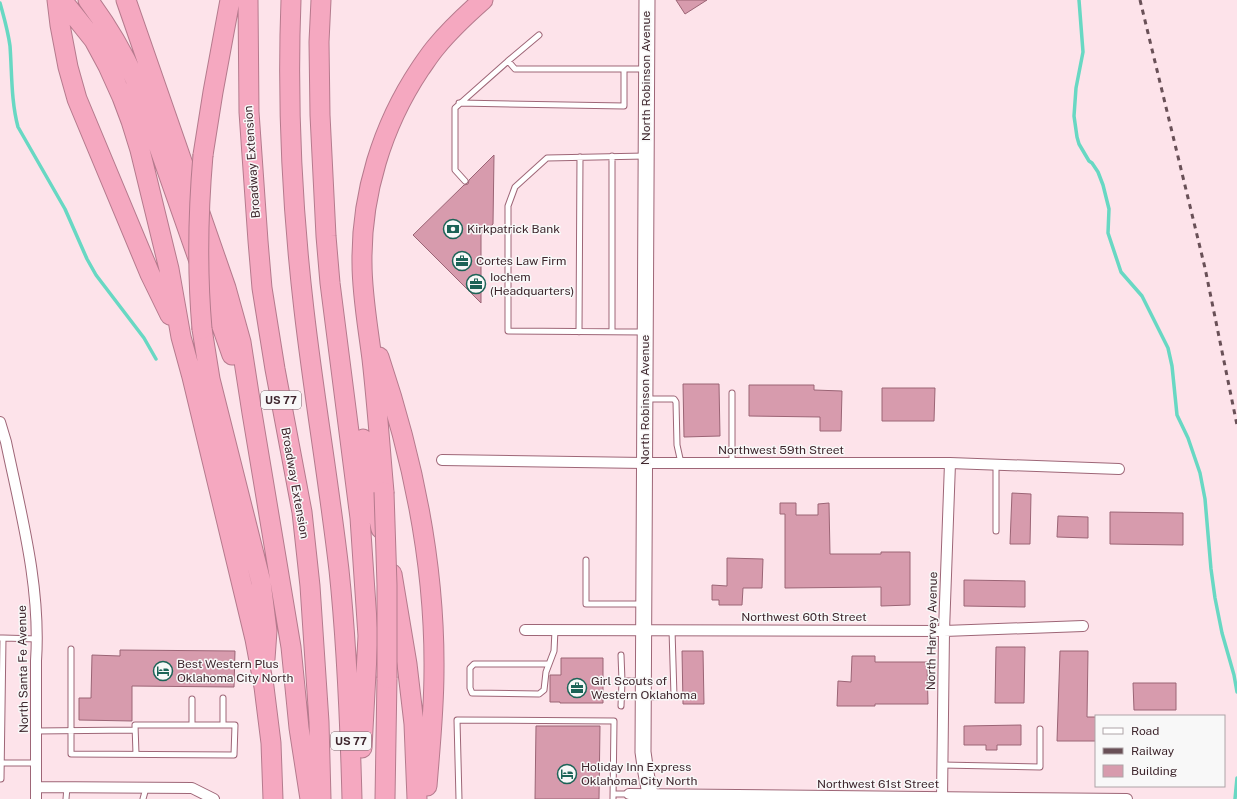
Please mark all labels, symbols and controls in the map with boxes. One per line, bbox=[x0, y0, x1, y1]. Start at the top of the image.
street label: North Robinson Avenue bbox=[639, 11, 653, 141]
street label: Broadway Extension bbox=[241, 105, 263, 219]
bank icon: Kirkpatrick Bank bbox=[442, 218, 464, 240]
place label: Kirkpatrick Bank bbox=[467, 222, 560, 236]
office icon: Cortes Law Firm bbox=[451, 250, 473, 272]
place label: Cortes Law Firm bbox=[476, 254, 566, 268]
place label: Iochem (Headquarters) bbox=[490, 270, 574, 298]
office icon: Iochem (Headquarters) bbox=[465, 273, 487, 295]
street label: North Robinson Avenue bbox=[638, 335, 652, 465]
road number: US 77 bbox=[261, 391, 301, 409]
street label: Broadway Extension bbox=[278, 426, 312, 540]
street label: Northwest 59th Street bbox=[718, 443, 844, 457]
street label: North Harvey Avenue bbox=[924, 571, 940, 690]
street label: North Santa Fe Avenue bbox=[15, 605, 31, 733]
street label: Northwest 60th Street bbox=[741, 610, 867, 624]
place label: Best Western Plus Oklahoma City North bbox=[177, 657, 293, 685]
hotel icon: Best Western Plus Oklahoma City North bbox=[152, 660, 174, 682]
place label: Girl Scouts of Western Oklahoma bbox=[591, 674, 697, 702]
office icon: Girl Scouts of Western Oklahoma bbox=[566, 677, 588, 699]
legend bbox=[1095, 715, 1225, 787]
text: Road bbox=[1131, 724, 1159, 738]
road number: US 77 bbox=[331, 732, 371, 750]
text: Railway bbox=[1131, 744, 1175, 758]
place label: Holiday Inn Express Oklahoma City North bbox=[581, 760, 697, 788]
hotel icon: Holiday Inn Express Oklahoma City North bbox=[556, 763, 578, 785]
text: Building bbox=[1131, 764, 1177, 778]
street label: Northwest 61st Street bbox=[817, 777, 939, 791]

